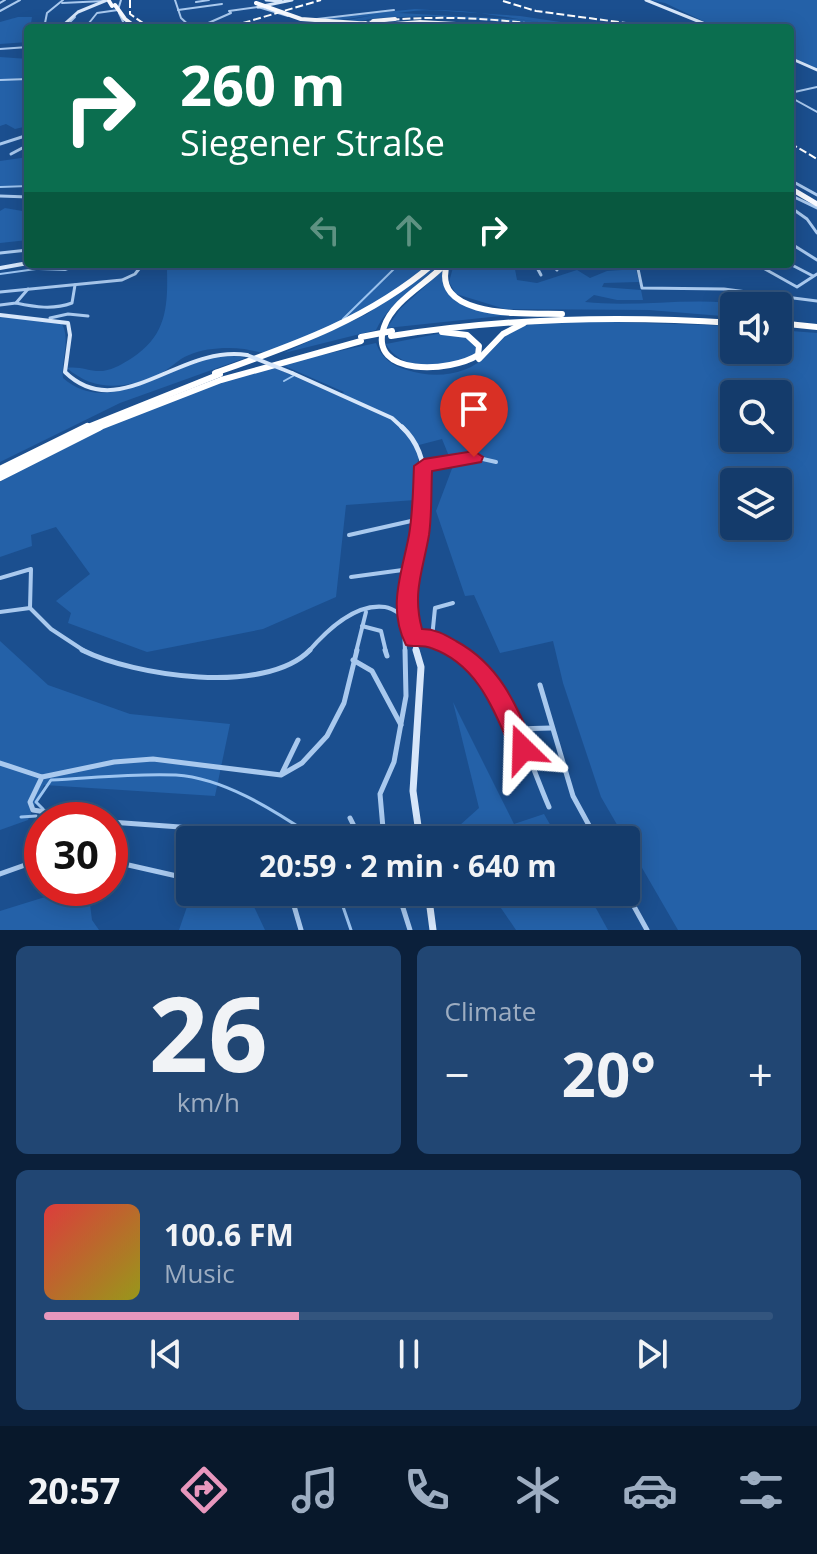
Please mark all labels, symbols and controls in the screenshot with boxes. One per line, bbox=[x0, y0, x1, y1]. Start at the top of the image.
text: 260 m bbox=[180, 46, 346, 122]
icon: right bbox=[48, 56, 152, 160]
text: Siegener Straße bbox=[180, 118, 445, 167]
icon: left bbox=[303, 208, 347, 252]
icon: ahead bbox=[387, 208, 431, 252]
icon: right bbox=[471, 208, 515, 252]
map controls bbox=[720, 292, 792, 540]
button: sound bbox=[720, 292, 792, 364]
pin bbox=[440, 375, 508, 457]
button: search bbox=[720, 380, 792, 452]
icon: arrive bbox=[452, 387, 496, 431]
button: layers bbox=[720, 468, 792, 540]
position arrow bbox=[481, 707, 565, 791]
speed limit sign: 30 bbox=[24, 802, 128, 906]
text: 20:59 · 2 min · 640 m bbox=[259, 845, 557, 886]
text: 26 bbox=[149, 961, 268, 1102]
text: Climate bbox=[445, 993, 536, 1029]
text: 20° bbox=[562, 1033, 656, 1115]
text: − bbox=[445, 1044, 470, 1104]
text: + bbox=[748, 1044, 773, 1104]
text: km/h bbox=[177, 1084, 240, 1120]
text: 100.6 FM bbox=[164, 1214, 294, 1255]
text: Music bbox=[164, 1255, 235, 1291]
icon: previous bbox=[144, 1332, 188, 1376]
icon: pause bbox=[387, 1332, 431, 1376]
icon: next bbox=[630, 1332, 674, 1376]
icon: directions bbox=[176, 1462, 232, 1518]
icon: music bbox=[287, 1462, 343, 1518]
icon: phone bbox=[399, 1462, 455, 1518]
icon: climate bbox=[510, 1462, 566, 1518]
icon: car bbox=[622, 1462, 678, 1518]
icon: filters bbox=[733, 1462, 789, 1518]
text: 20:57 bbox=[28, 1466, 120, 1515]

